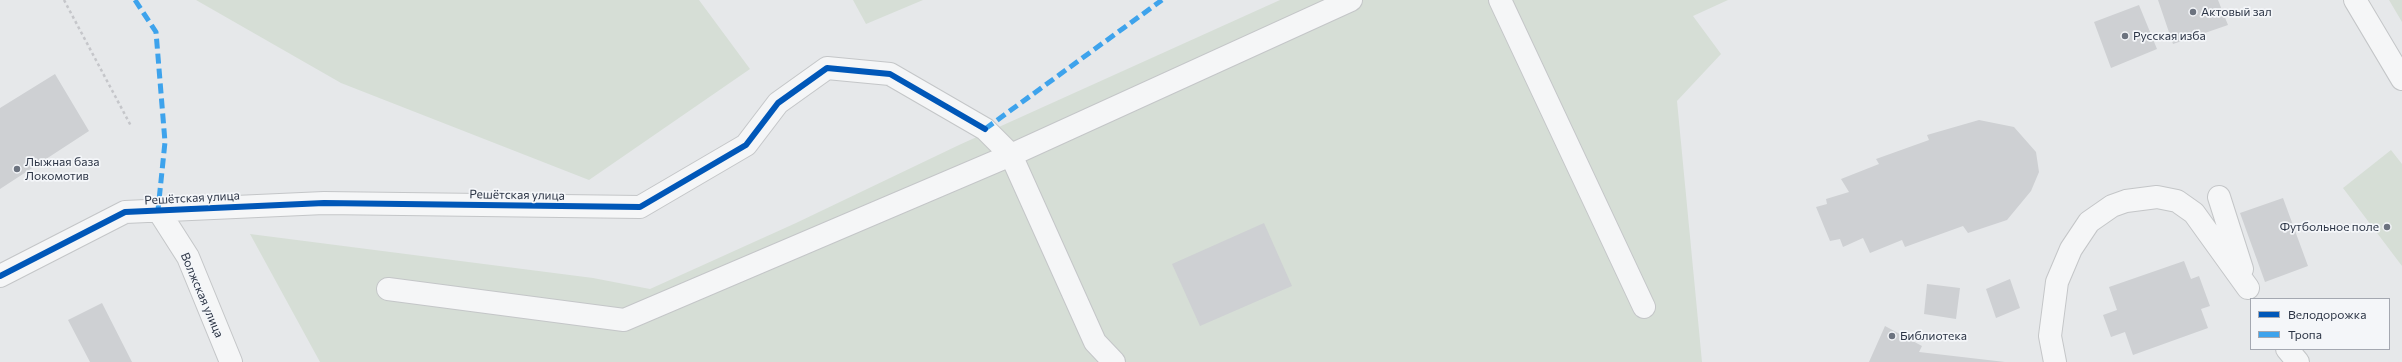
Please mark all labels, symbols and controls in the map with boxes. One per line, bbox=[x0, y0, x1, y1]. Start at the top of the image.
place label: Актовый зал bbox=[2201, 5, 2272, 19]
marker: Актовый зал bbox=[2188, 7, 2198, 17]
place label: Русская изба bbox=[2133, 29, 2206, 43]
marker: Русская изба bbox=[2120, 31, 2130, 41]
place label: Лыжная база Локомотив bbox=[25, 155, 99, 183]
marker: Лыжная база Локомотив bbox=[12, 164, 22, 174]
street label: Решётская улица bbox=[469, 187, 565, 203]
street label: Решётская улица bbox=[144, 188, 240, 208]
place label: Футбольное поле bbox=[2280, 220, 2379, 234]
marker: Футбольное поле bbox=[2382, 222, 2392, 232]
street label: Волжская улица bbox=[178, 250, 226, 340]
legend bbox=[2250, 298, 2390, 350]
text: Велодорожка bbox=[2288, 307, 2366, 321]
text: Тропа bbox=[2288, 327, 2322, 341]
place label: Библиотека bbox=[1900, 329, 1967, 343]
marker: Библиотека bbox=[1887, 331, 1897, 341]

